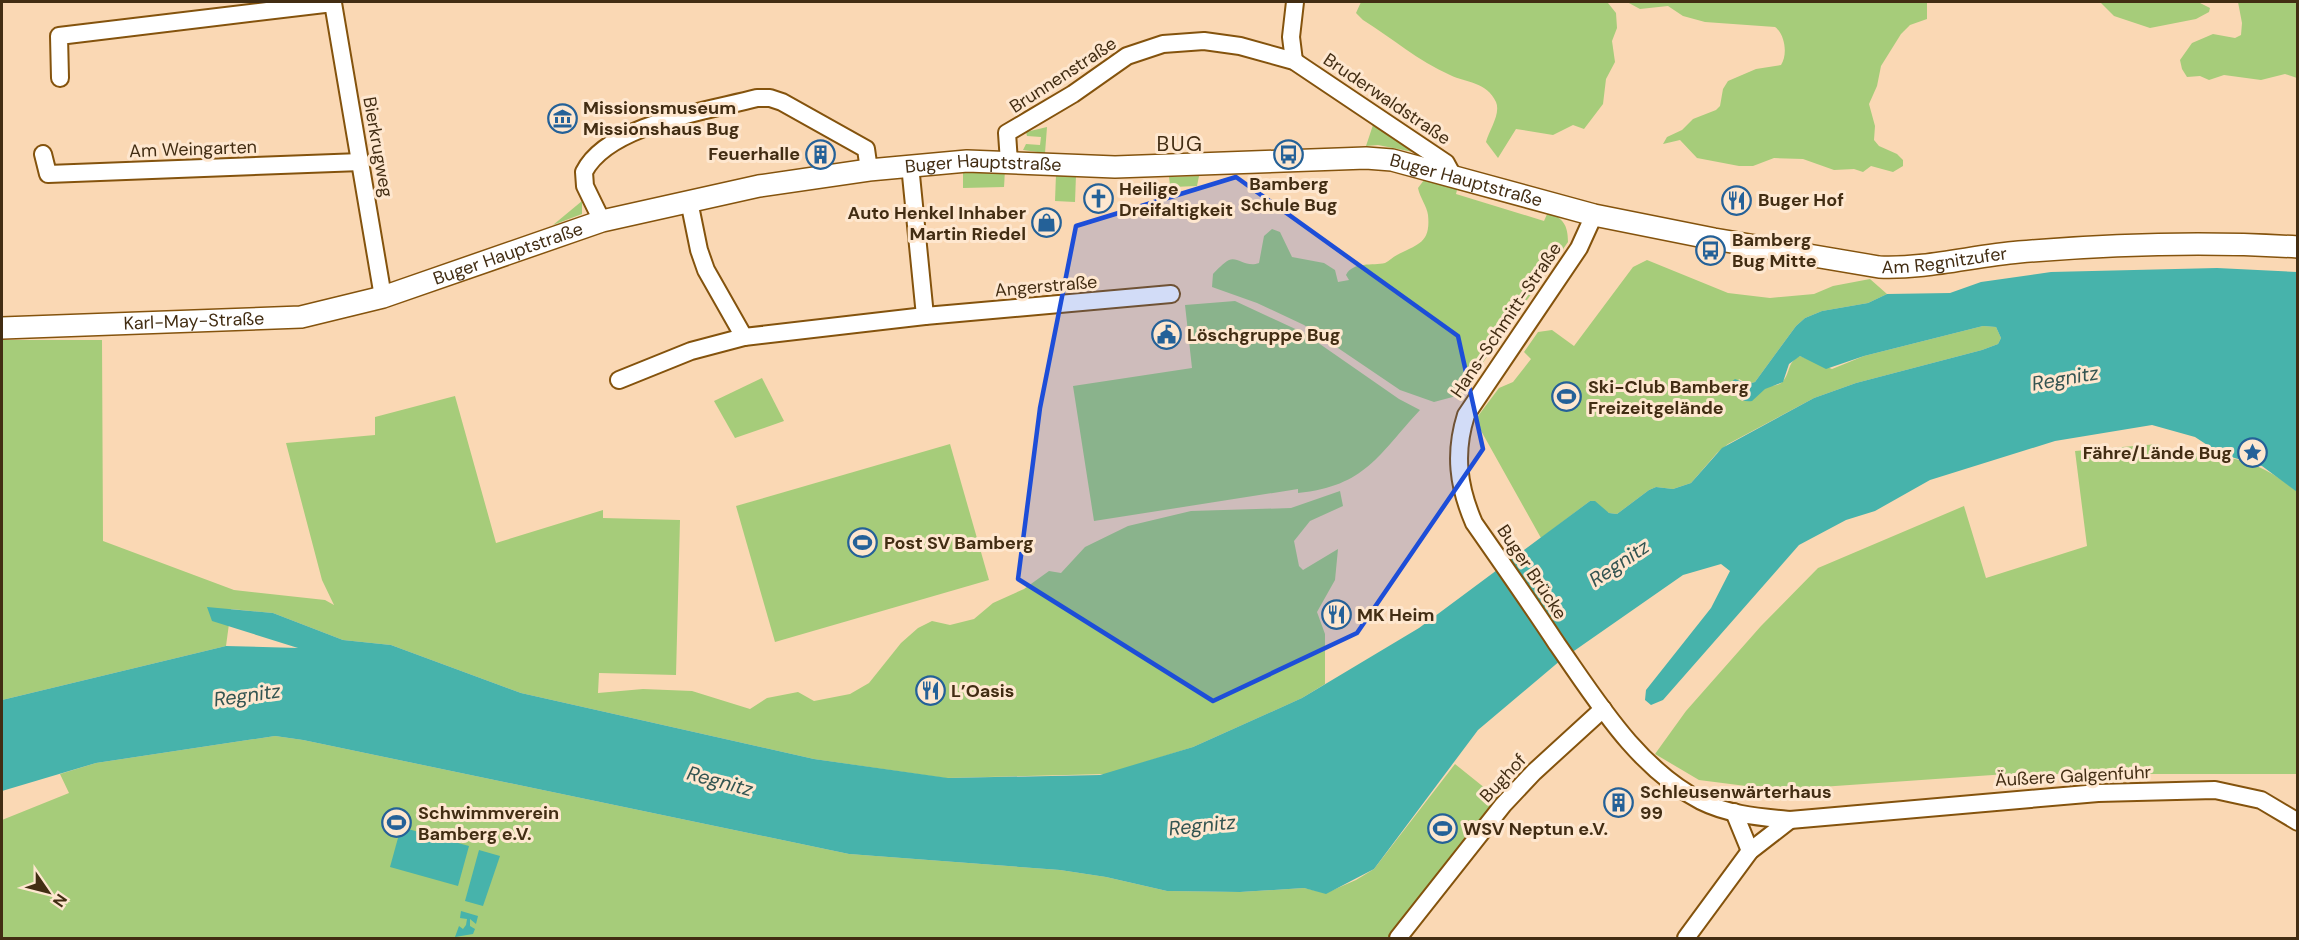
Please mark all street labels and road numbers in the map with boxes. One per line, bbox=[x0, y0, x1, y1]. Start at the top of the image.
street label: Brunnenstraße bbox=[1005, 31, 1121, 119]
street label: Bruderwaldstraße bbox=[1319, 48, 1455, 150]
street label: Bierkrugweg bbox=[357, 95, 399, 199]
street label: Am Weingarten bbox=[129, 135, 257, 163]
street label: Buger Hauptstraße bbox=[1387, 148, 1545, 212]
street label: Buger Hauptstraße bbox=[904, 149, 1062, 179]
street label: Buger Hauptstraße bbox=[430, 217, 586, 291]
street label: Hans-Schmitt-Straße bbox=[1445, 238, 1567, 402]
street label: Am Regnitzufer bbox=[1882, 241, 2009, 279]
street label: Angerstraße bbox=[994, 270, 1098, 302]
street label: Karl-May-Straße bbox=[123, 306, 265, 336]
street label: Buger Brücke bbox=[1491, 520, 1573, 624]
street label: Bughof bbox=[1474, 748, 1532, 808]
street label: Äußere Galgenfuhr bbox=[1994, 760, 2152, 792]

